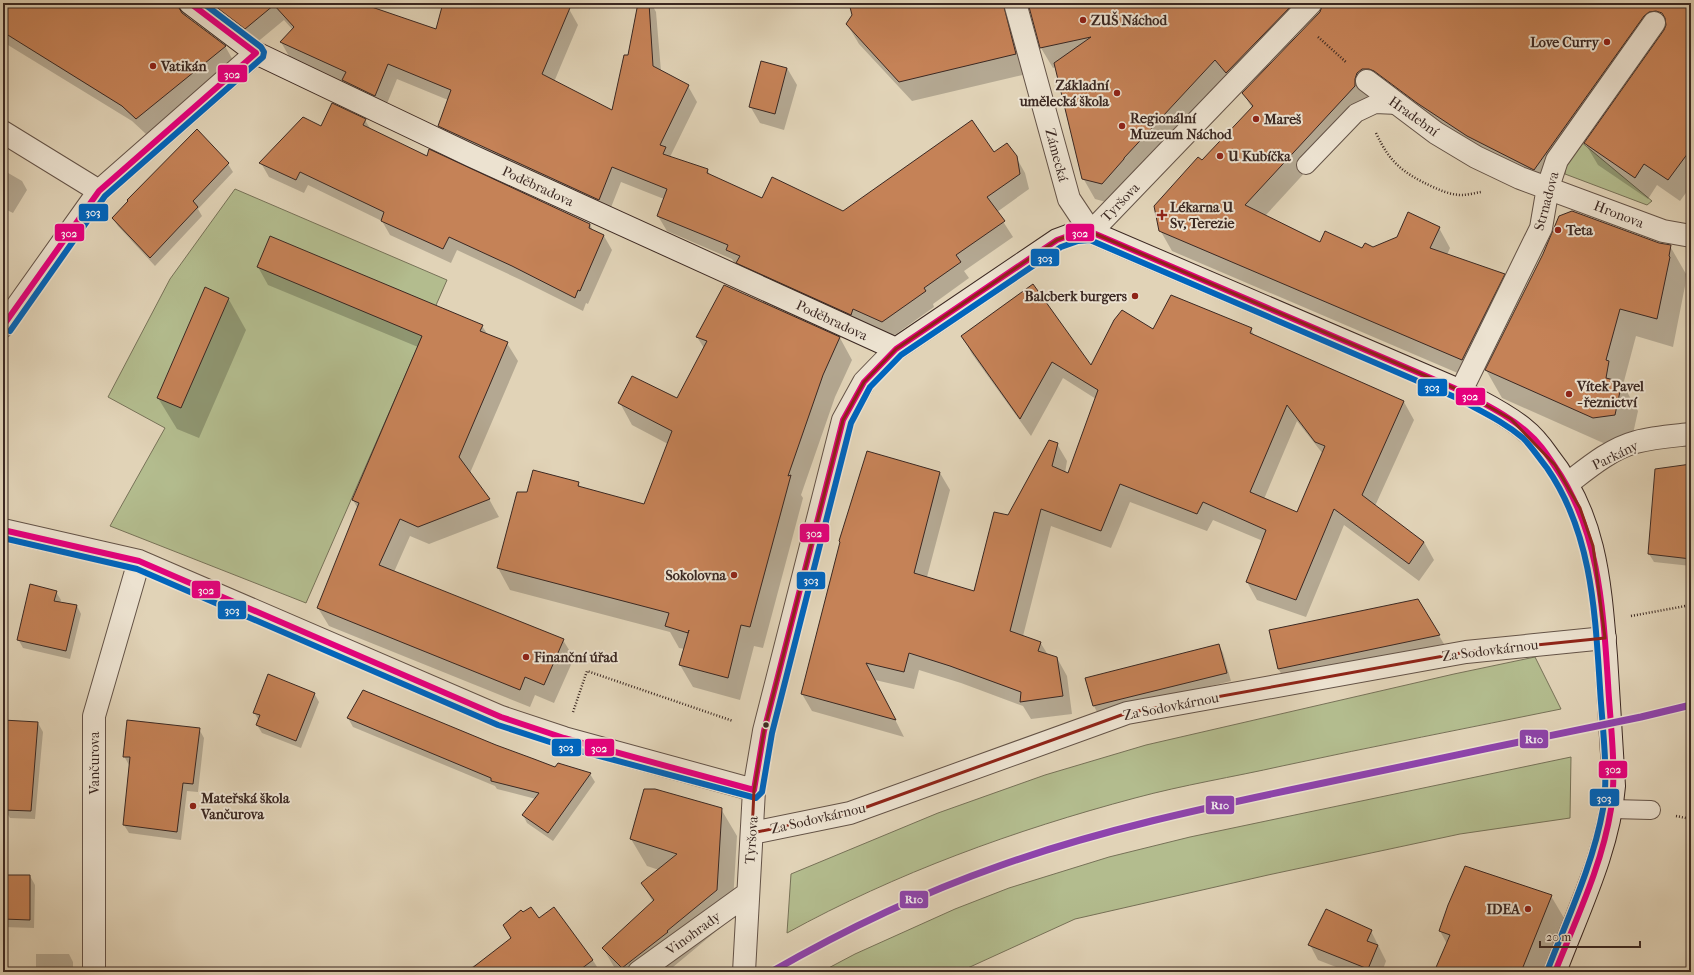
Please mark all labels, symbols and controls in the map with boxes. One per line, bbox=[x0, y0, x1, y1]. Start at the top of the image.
place label: ZUŠ Náchod bbox=[1091, 11, 1168, 29]
marker: ZUŠ Náchod bbox=[1078, 15, 1088, 25]
place label: Love Curry bbox=[1530, 34, 1601, 51]
marker: Love Curry bbox=[1602, 37, 1612, 47]
place label: Vatikán bbox=[160, 58, 207, 75]
marker: Vatikán bbox=[148, 61, 158, 71]
line badge: 302 bbox=[217, 64, 248, 83]
text: 302 bbox=[224, 68, 240, 81]
place label: Základní umělecká škola bbox=[1019, 77, 1110, 110]
marker: Základní umělecká škola bbox=[1112, 88, 1122, 98]
street label: Hradební bbox=[1385, 93, 1443, 141]
place label: Regionální Muzeum Náchod bbox=[1129, 110, 1233, 143]
place label: Mareš bbox=[1263, 111, 1302, 128]
marker: Mareš bbox=[1251, 114, 1261, 124]
marker: Regionální Muzeum Náchod bbox=[1117, 121, 1127, 131]
street label: Zámecká bbox=[1041, 127, 1072, 184]
place label: U Kubíčka bbox=[1227, 148, 1291, 165]
marker: U Kubíčka bbox=[1215, 151, 1225, 161]
street label: Poděbradova bbox=[499, 162, 577, 211]
street label: Strnadova bbox=[1530, 169, 1563, 233]
street label: Tyršova bbox=[1098, 179, 1143, 225]
street label: Hronova bbox=[1591, 197, 1647, 232]
place label: Lékarna U Sv, Terezie bbox=[1170, 199, 1235, 232]
line badge: 303 bbox=[78, 203, 109, 222]
text: 303 bbox=[85, 206, 101, 219]
marker: Lékarna U Sv, Terezie bbox=[1157, 210, 1167, 220]
place label: Teta bbox=[1565, 222, 1593, 239]
line badge: 302 bbox=[54, 223, 85, 242]
line badge: 302 bbox=[1065, 223, 1095, 242]
marker: Teta bbox=[1553, 225, 1563, 235]
text: 302 bbox=[61, 227, 77, 240]
text: 302 bbox=[1072, 227, 1088, 240]
line badge: 303 bbox=[1030, 248, 1060, 267]
text: 303 bbox=[1037, 252, 1053, 265]
place label: Balcberk burgers bbox=[1025, 288, 1128, 305]
marker: Balcberk burgers bbox=[1130, 291, 1140, 301]
street label: Poděbradova bbox=[793, 296, 871, 345]
line badge: 303 bbox=[1417, 378, 1448, 397]
place label: Vítek Pavel - řeznictví bbox=[1576, 378, 1644, 411]
text: 303 bbox=[1424, 381, 1440, 394]
line badge: 302 bbox=[1455, 387, 1486, 406]
marker: Vítek Pavel - řeznictví bbox=[1564, 389, 1574, 399]
text: 302 bbox=[1462, 390, 1478, 403]
street label: Parkány bbox=[1589, 437, 1642, 474]
line badge: 302 bbox=[799, 523, 830, 543]
text: 302 bbox=[806, 527, 822, 540]
place label: Sokolovna bbox=[666, 567, 727, 584]
marker: Sokolovna bbox=[729, 570, 739, 580]
line badge: 303 bbox=[796, 571, 826, 590]
text: 303 bbox=[803, 574, 819, 587]
line badge: 302 bbox=[191, 580, 221, 599]
text: 302 bbox=[198, 584, 214, 597]
line badge: 303 bbox=[217, 600, 247, 620]
text: 303 bbox=[224, 604, 240, 617]
street label: Za Sodovkárnou bbox=[1441, 636, 1539, 665]
place label: Finanční úřad bbox=[533, 649, 619, 666]
marker: Finanční úřad bbox=[521, 652, 531, 662]
street label: Za Sodovkárnou bbox=[1122, 689, 1220, 724]
unlabelled marker bbox=[761, 720, 771, 730]
line badge: R10 bbox=[1519, 729, 1549, 749]
street label: Vančurova bbox=[86, 731, 103, 795]
text: R10 bbox=[1525, 733, 1543, 746]
line badge: 303 bbox=[551, 738, 582, 757]
line badge: 302 bbox=[584, 738, 615, 757]
text: 303 bbox=[558, 741, 574, 754]
text: 302 bbox=[591, 742, 607, 755]
line badge: 302 bbox=[1598, 760, 1628, 779]
text: 302 bbox=[1605, 763, 1621, 776]
line badge: 303 bbox=[1589, 788, 1620, 807]
place label: Mateřská škola Vančurova bbox=[200, 790, 290, 823]
text: 303 bbox=[1596, 792, 1612, 805]
line badge: R10 bbox=[1205, 795, 1235, 815]
street label: Za Sodovkárnou bbox=[769, 799, 867, 838]
text: R10 bbox=[1211, 799, 1229, 812]
marker: Mateřská škola Vančurova bbox=[188, 801, 198, 811]
street label: Tyršova bbox=[741, 815, 762, 865]
line badge: R10 bbox=[899, 890, 929, 909]
text: R10 bbox=[905, 893, 923, 906]
place label: IDEA bbox=[1486, 901, 1521, 918]
marker: IDEA bbox=[1523, 904, 1533, 914]
street label: Vinohrady bbox=[662, 908, 724, 960]
scale bar bbox=[1540, 923, 1640, 949]
text: 20 m bbox=[1546, 930, 1571, 944]

